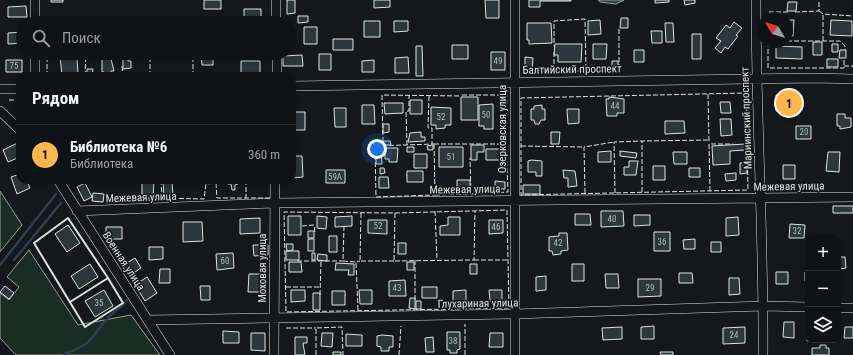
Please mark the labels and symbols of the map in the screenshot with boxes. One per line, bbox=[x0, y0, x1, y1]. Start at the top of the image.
north arrow bbox=[757, 12, 793, 48]
house number: 49 bbox=[494, 56, 502, 66]
house number: 75 bbox=[10, 61, 19, 71]
street label: Балтийский проспект bbox=[522, 62, 622, 77]
street label: Мариинский проспект bbox=[738, 66, 755, 169]
street label: Озерковская улица bbox=[496, 85, 509, 173]
pin: 1 bbox=[776, 88, 802, 118]
house number: 44 bbox=[611, 101, 620, 111]
house number: 50 bbox=[482, 110, 490, 120]
house number: 52 bbox=[437, 112, 446, 122]
house number: 20 bbox=[800, 127, 808, 137]
your location bbox=[367, 139, 387, 159]
house number: 51 bbox=[447, 152, 455, 162]
house number: 59А bbox=[328, 172, 342, 182]
street label: Межевая улица bbox=[753, 179, 825, 194]
street label: Межевая улица bbox=[429, 182, 501, 197]
street label: Межевая улица bbox=[105, 190, 177, 205]
house number: 40 bbox=[608, 214, 616, 224]
house number: 52 bbox=[374, 221, 383, 231]
house number: 46 bbox=[492, 222, 500, 232]
house number: 32 bbox=[793, 226, 802, 236]
street label: Военная улица bbox=[100, 229, 147, 293]
street label: Моховая улица bbox=[256, 233, 269, 303]
house number: 36 bbox=[658, 237, 666, 247]
house number: 42 bbox=[554, 238, 563, 248]
house number: 60 bbox=[221, 256, 229, 266]
house number: 43 bbox=[393, 283, 401, 293]
house number: 29 bbox=[646, 283, 654, 293]
street label: Глухариная улица bbox=[438, 296, 518, 311]
house number: 35 bbox=[95, 298, 104, 308]
house number: 24 bbox=[730, 330, 739, 340]
house number: 38 bbox=[449, 336, 457, 346]

